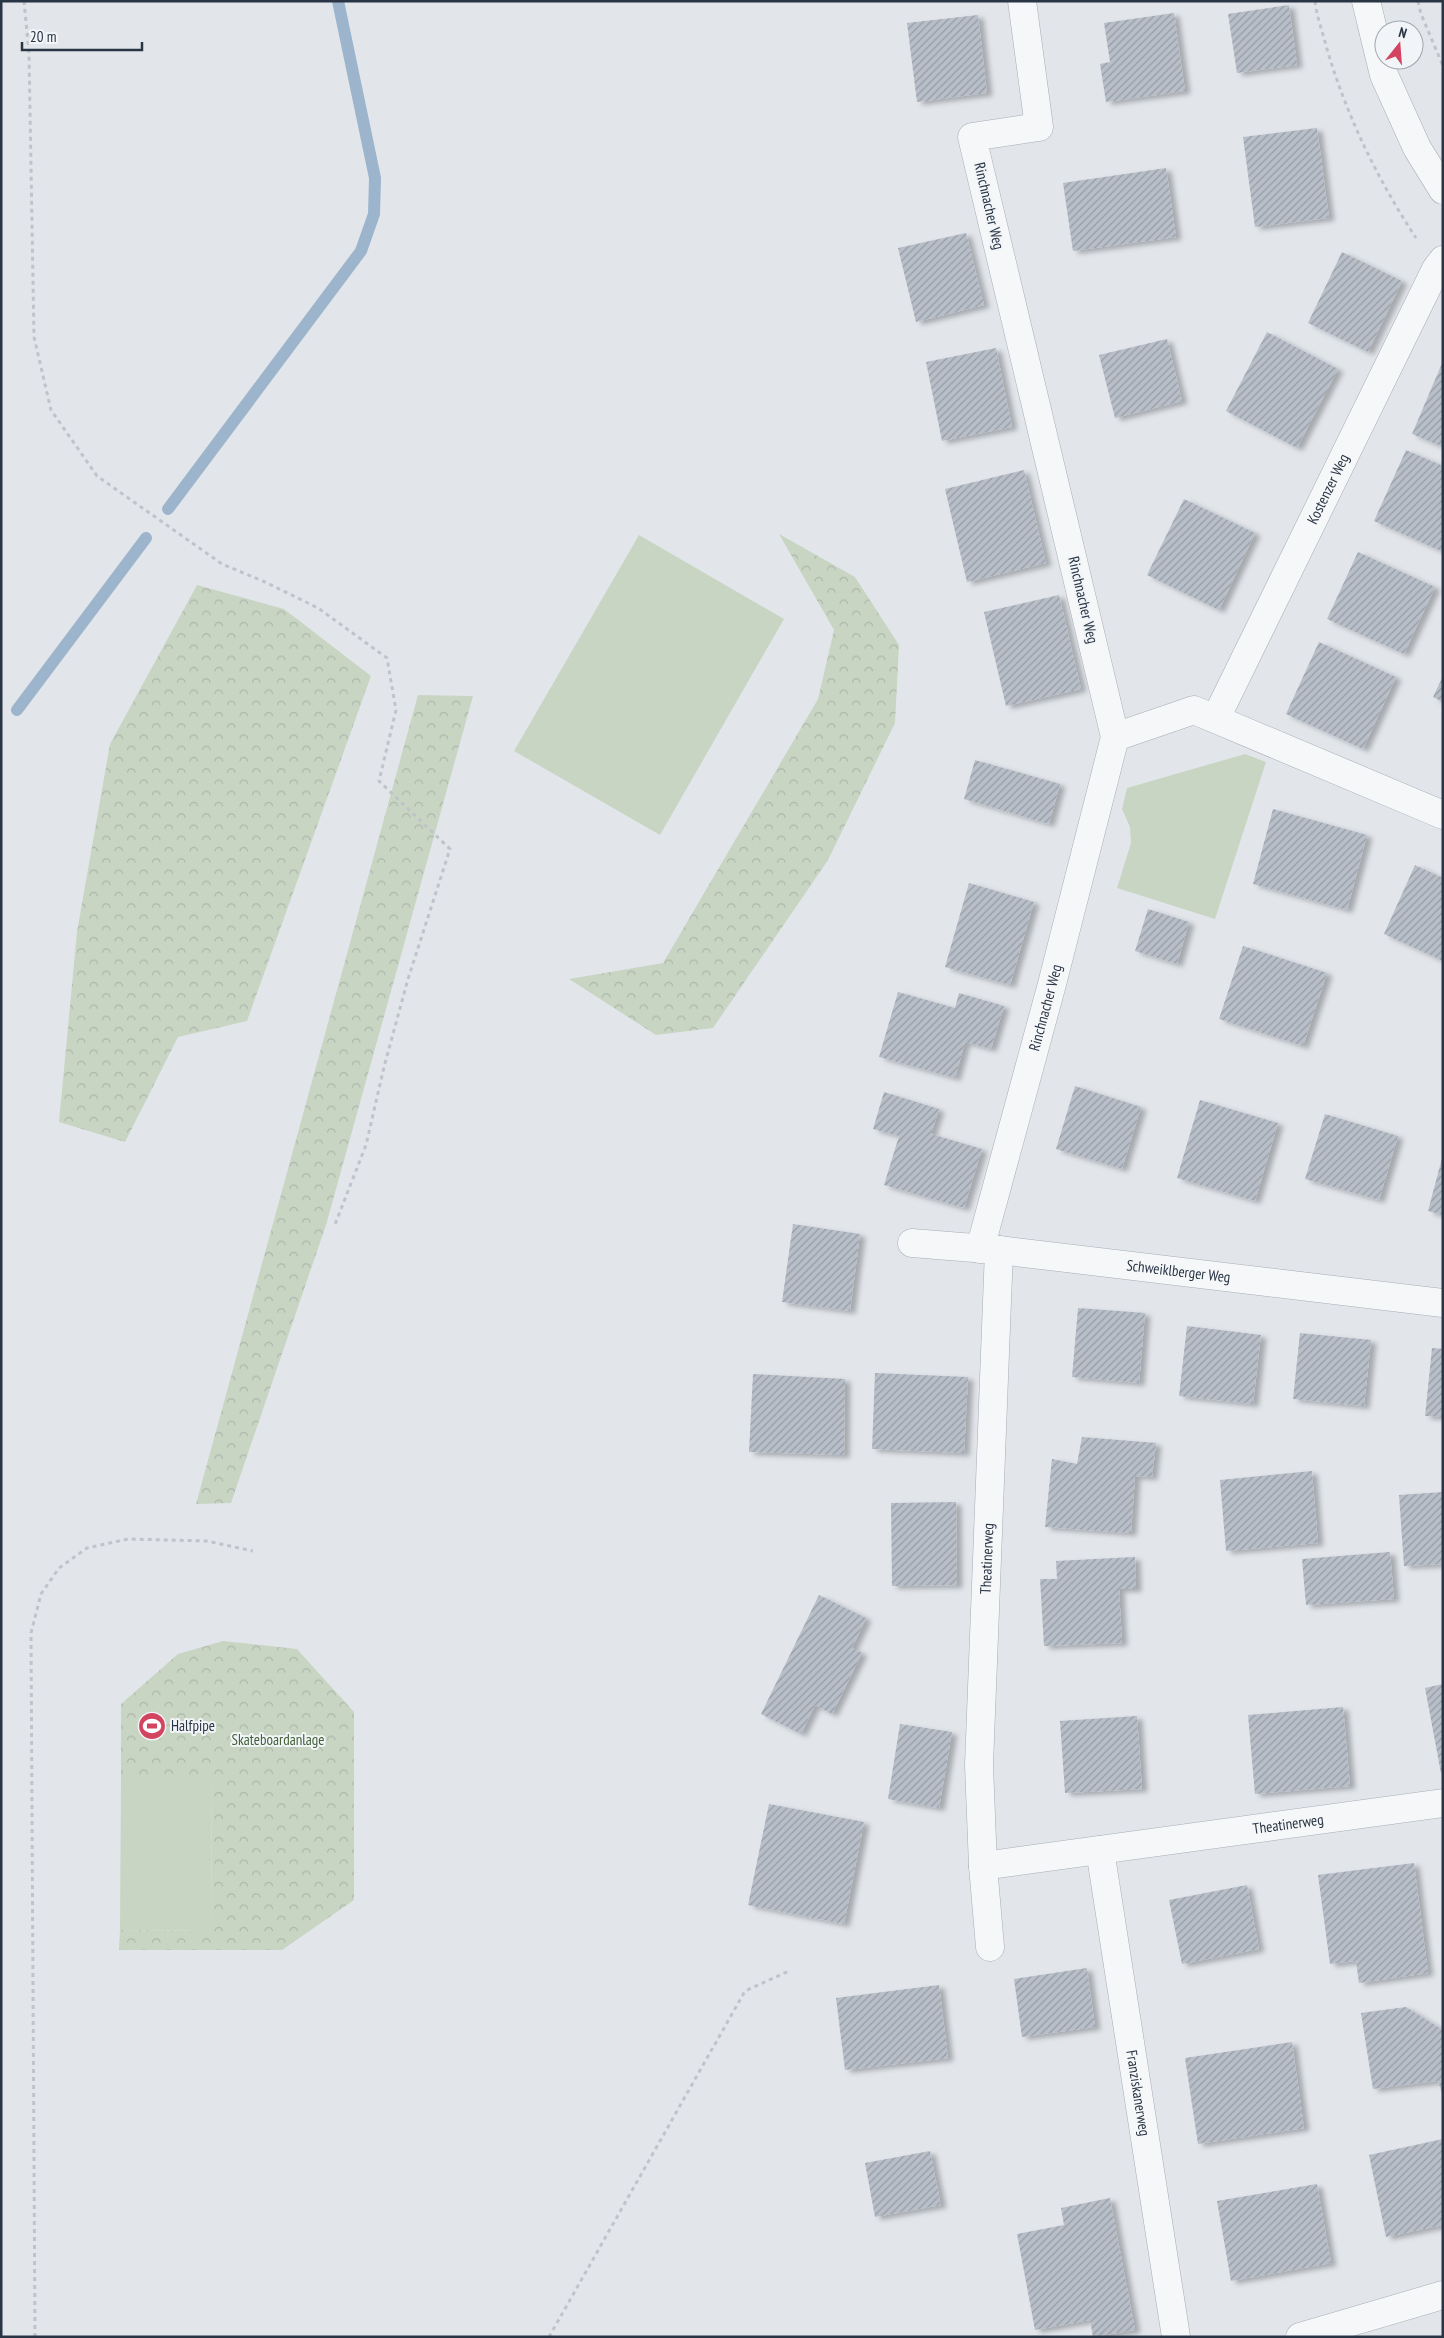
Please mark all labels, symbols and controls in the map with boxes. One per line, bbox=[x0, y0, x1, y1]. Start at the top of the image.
scale bar bbox=[22, 20, 142, 52]
north arrow bbox=[1374, 20, 1424, 70]
text: N bbox=[1397, 23, 1409, 42]
text: 20 m bbox=[30, 27, 56, 46]
street label: Rinchnacher Weg bbox=[970, 160, 1009, 251]
street label: Kostenzer Weg bbox=[1303, 451, 1353, 527]
street label: Rinchnacher Weg bbox=[1064, 554, 1103, 645]
street label: Rinchnacher Weg bbox=[1024, 962, 1066, 1053]
street label: Schweiklberger Weg bbox=[1125, 1255, 1232, 1287]
street label: Theatinerweg bbox=[976, 1523, 997, 1594]
sports icon: Halfpipe bbox=[137, 1711, 167, 1741]
place label: Halfpipe bbox=[171, 1716, 215, 1735]
park label: Skateboardanlage bbox=[232, 1730, 324, 1749]
street label: Theatinerweg bbox=[1252, 1809, 1325, 1838]
street label: Franziskanerweg bbox=[1122, 2049, 1154, 2137]

